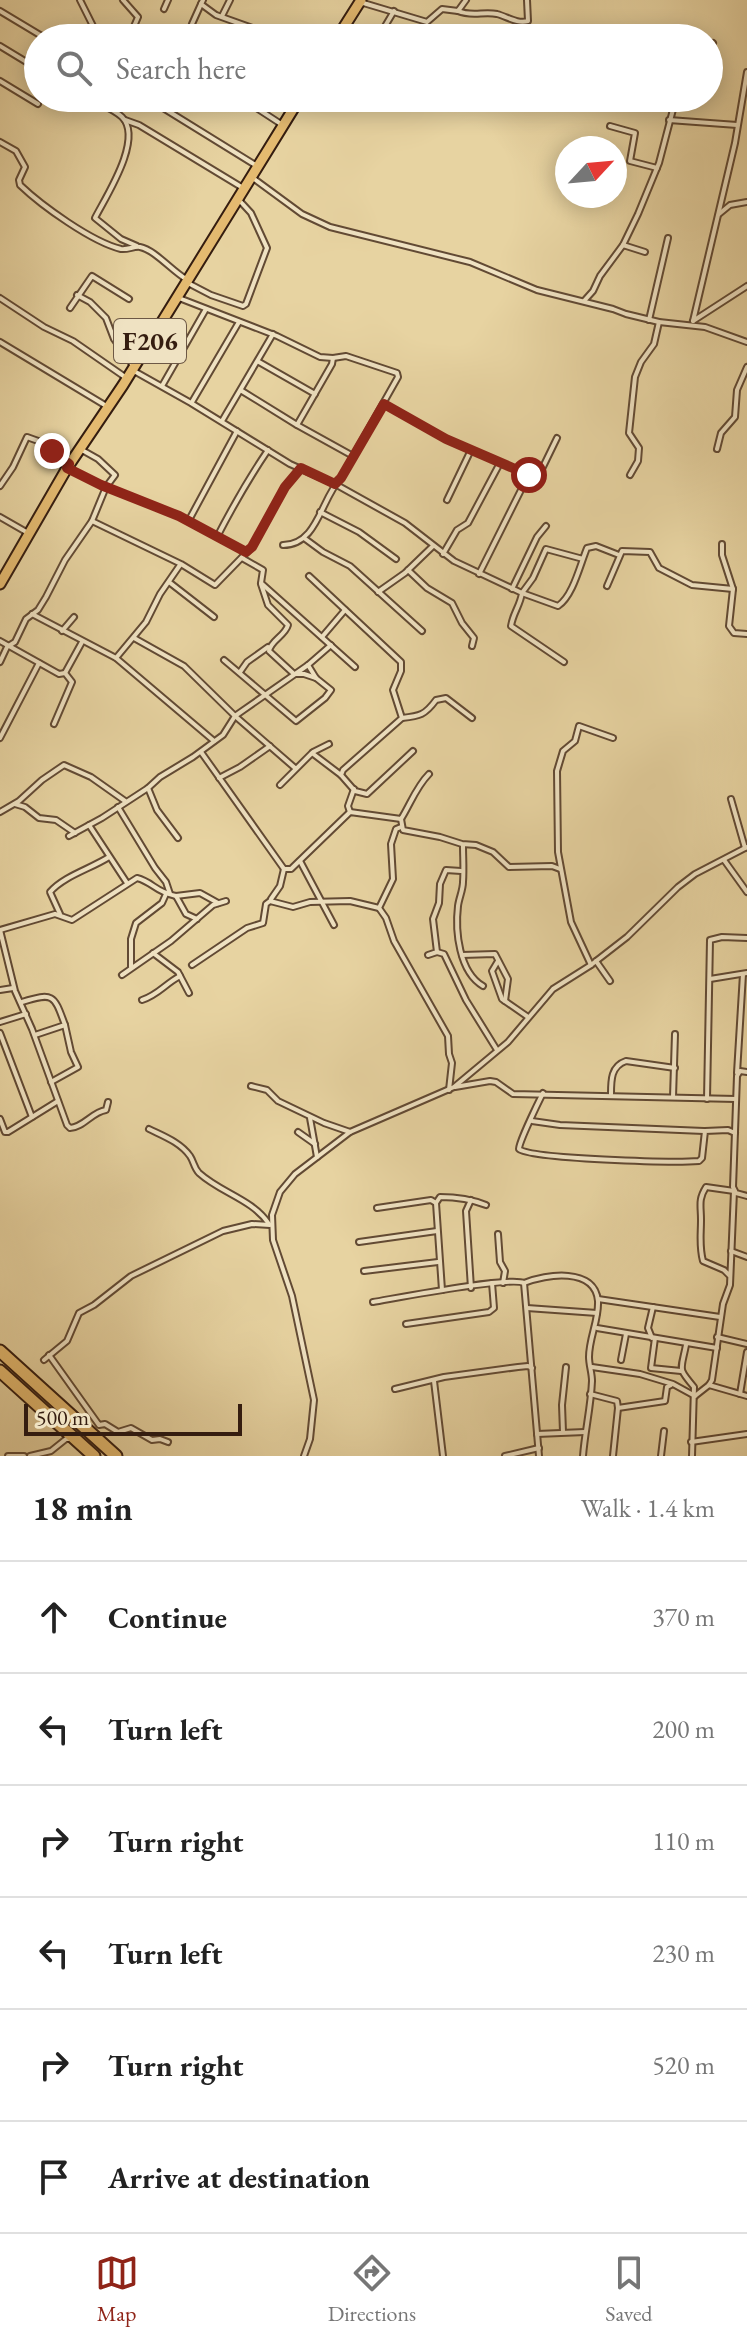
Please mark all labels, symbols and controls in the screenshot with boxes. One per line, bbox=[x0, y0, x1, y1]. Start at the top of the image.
search box bbox=[24, 24, 723, 112]
icon: search bbox=[52, 46, 96, 90]
text: Search here bbox=[116, 49, 246, 88]
north arrow bbox=[555, 136, 627, 208]
road number: F206 bbox=[114, 319, 186, 363]
route end bbox=[34, 433, 70, 469]
route start bbox=[511, 457, 547, 493]
scale bar bbox=[24, 1400, 242, 1436]
text: 500 m bbox=[36, 1403, 89, 1432]
text: 18 min bbox=[32, 1486, 133, 1530]
text: Walk · 1.4 km bbox=[581, 1491, 715, 1525]
icon: ahead bbox=[32, 1595, 76, 1639]
text: Continue bbox=[108, 1598, 227, 1637]
text: 370 m bbox=[652, 1600, 715, 1634]
icon: left bbox=[32, 1707, 76, 1751]
text: Turn left bbox=[108, 1710, 222, 1749]
text: 200 m bbox=[652, 1712, 715, 1746]
icon: right bbox=[32, 1819, 76, 1863]
text: Turn right bbox=[108, 1822, 244, 1861]
text: 110 m bbox=[652, 1824, 715, 1858]
icon: left bbox=[32, 1931, 76, 1975]
text: Turn left bbox=[108, 1934, 222, 1973]
text: 230 m bbox=[652, 1936, 715, 1970]
icon: right bbox=[32, 2043, 76, 2087]
text: Turn right bbox=[108, 2046, 244, 2085]
text: 520 m bbox=[652, 2048, 715, 2082]
icon: arrive bbox=[32, 2155, 76, 2199]
text: Arrive at destination bbox=[108, 2158, 370, 2197]
tab: Map bbox=[95, 2251, 139, 2328]
tab: Directions bbox=[328, 2251, 416, 2328]
tab: Saved bbox=[605, 2251, 652, 2328]

